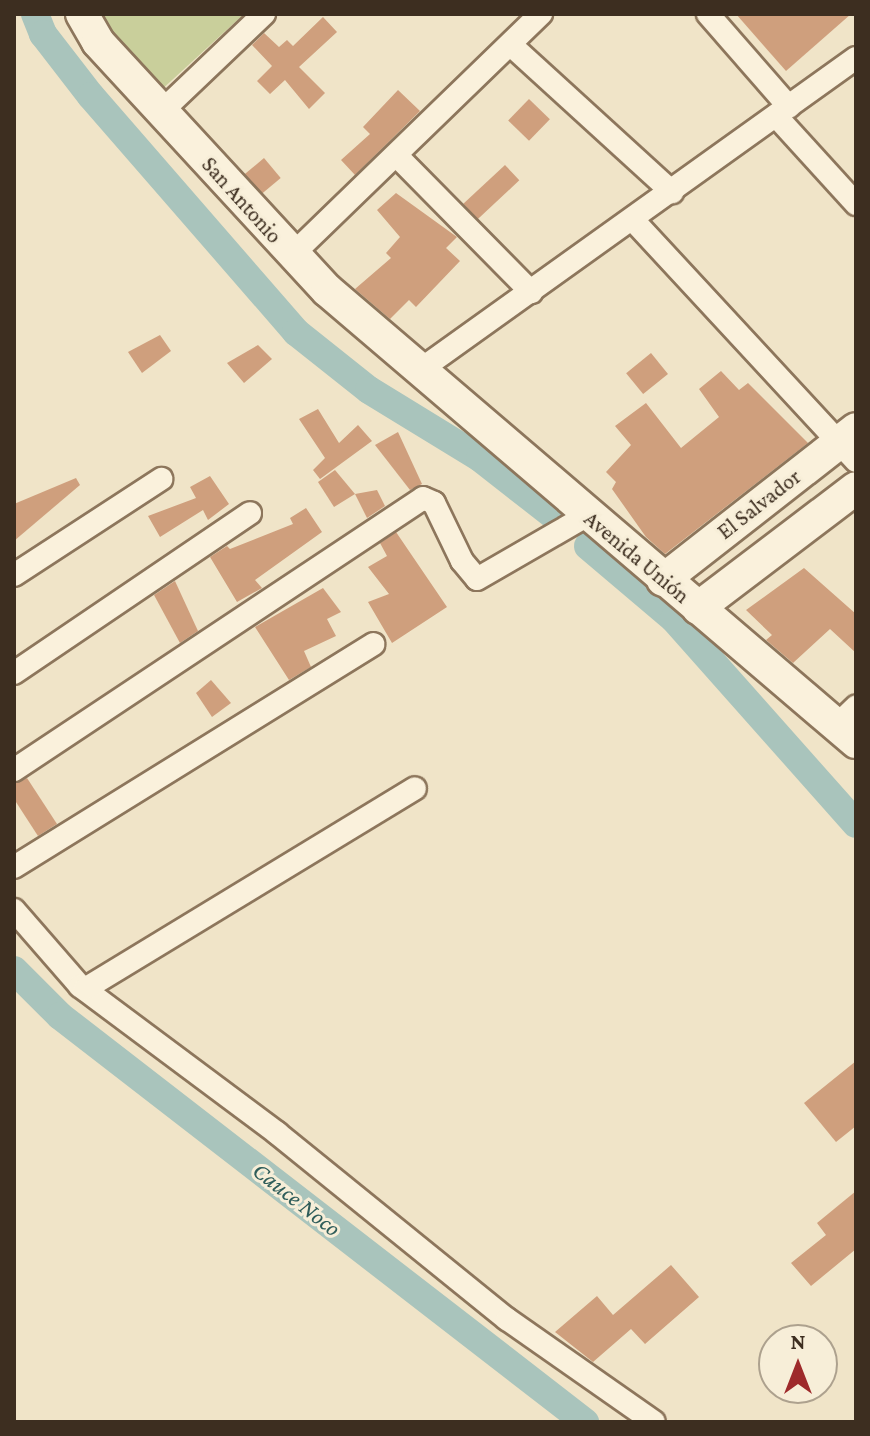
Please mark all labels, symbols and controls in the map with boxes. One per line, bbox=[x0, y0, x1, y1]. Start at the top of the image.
street label: San Antonio bbox=[196, 151, 288, 249]
street label: El Salvador bbox=[712, 463, 806, 545]
street label: Avenida Unión bbox=[579, 505, 695, 609]
water label: Cauce Noco bbox=[247, 1156, 347, 1242]
north arrow bbox=[758, 1324, 838, 1404]
text: N bbox=[791, 1329, 806, 1354]

